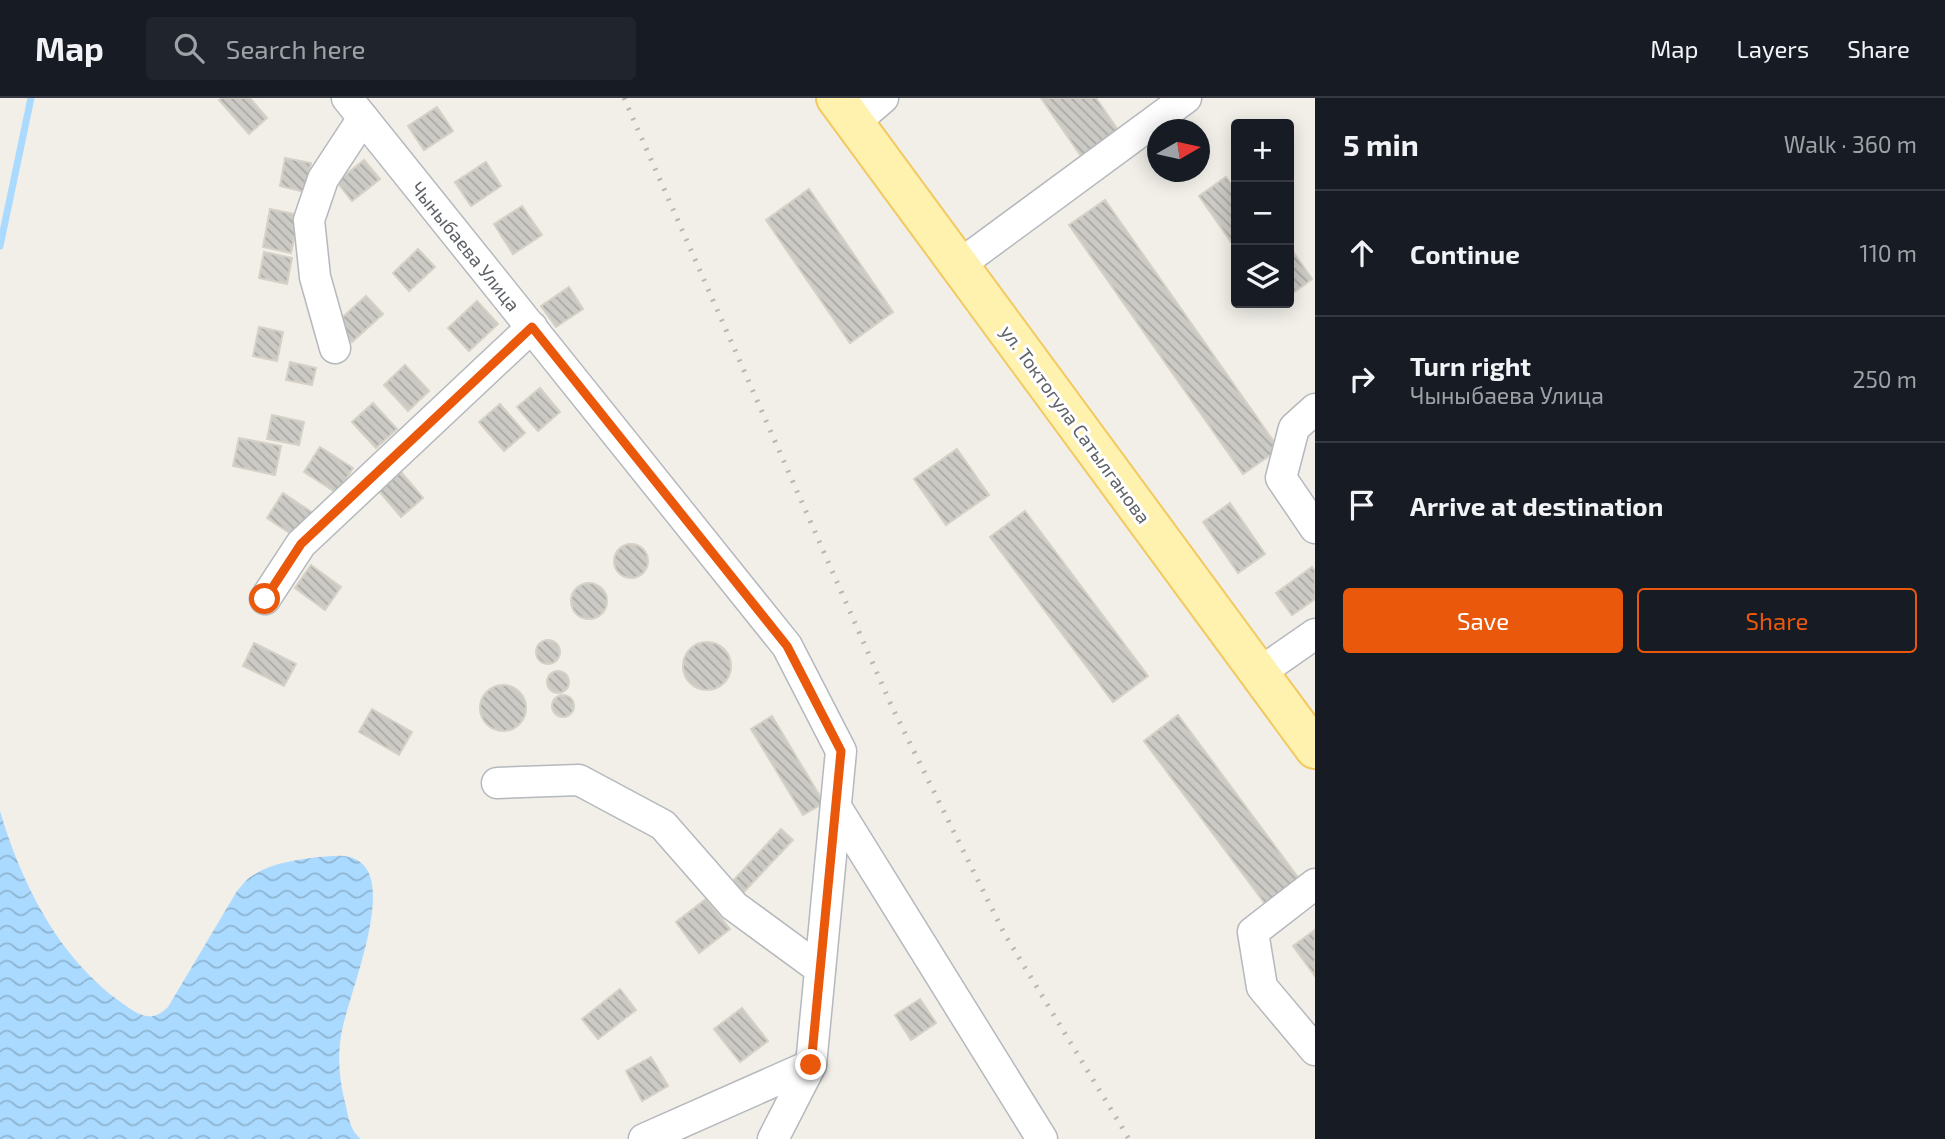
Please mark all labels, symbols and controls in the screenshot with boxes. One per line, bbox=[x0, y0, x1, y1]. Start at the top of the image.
search box bbox=[146, 17, 636, 80]
text: Map bbox=[35, 28, 104, 68]
icon: search bbox=[170, 29, 208, 67]
text: Search here bbox=[226, 33, 365, 64]
text: Map bbox=[1650, 34, 1698, 63]
text: Layers bbox=[1736, 34, 1809, 63]
text: Share bbox=[1847, 34, 1910, 63]
north arrow bbox=[1147, 119, 1210, 182]
map controls bbox=[1231, 119, 1294, 308]
button: + bbox=[1231, 119, 1294, 182]
text: 5 min bbox=[1343, 126, 1419, 162]
text: Walk · 360 m bbox=[1784, 130, 1917, 158]
street label: Чыныбаева Улица bbox=[407, 177, 525, 315]
button: − bbox=[1231, 182, 1294, 245]
icon: ahead bbox=[1343, 234, 1381, 272]
text: Continue bbox=[1410, 238, 1520, 269]
text: 110 m bbox=[1860, 239, 1917, 267]
button: layers bbox=[1231, 245, 1294, 308]
street label: ул. Токтогула Сатылганова bbox=[995, 320, 1156, 528]
text: Turn right bbox=[1410, 350, 1531, 381]
icon: right bbox=[1343, 360, 1381, 398]
text: 250 m bbox=[1853, 365, 1917, 393]
text: Чыныбаева Улица bbox=[1410, 381, 1604, 409]
icon: arrive bbox=[1343, 486, 1381, 524]
text: Arrive at destination bbox=[1410, 490, 1663, 521]
route start bbox=[249, 583, 280, 614]
button: Save bbox=[1343, 588, 1623, 653]
button: Share bbox=[1637, 588, 1917, 653]
route end bbox=[795, 1049, 826, 1080]

